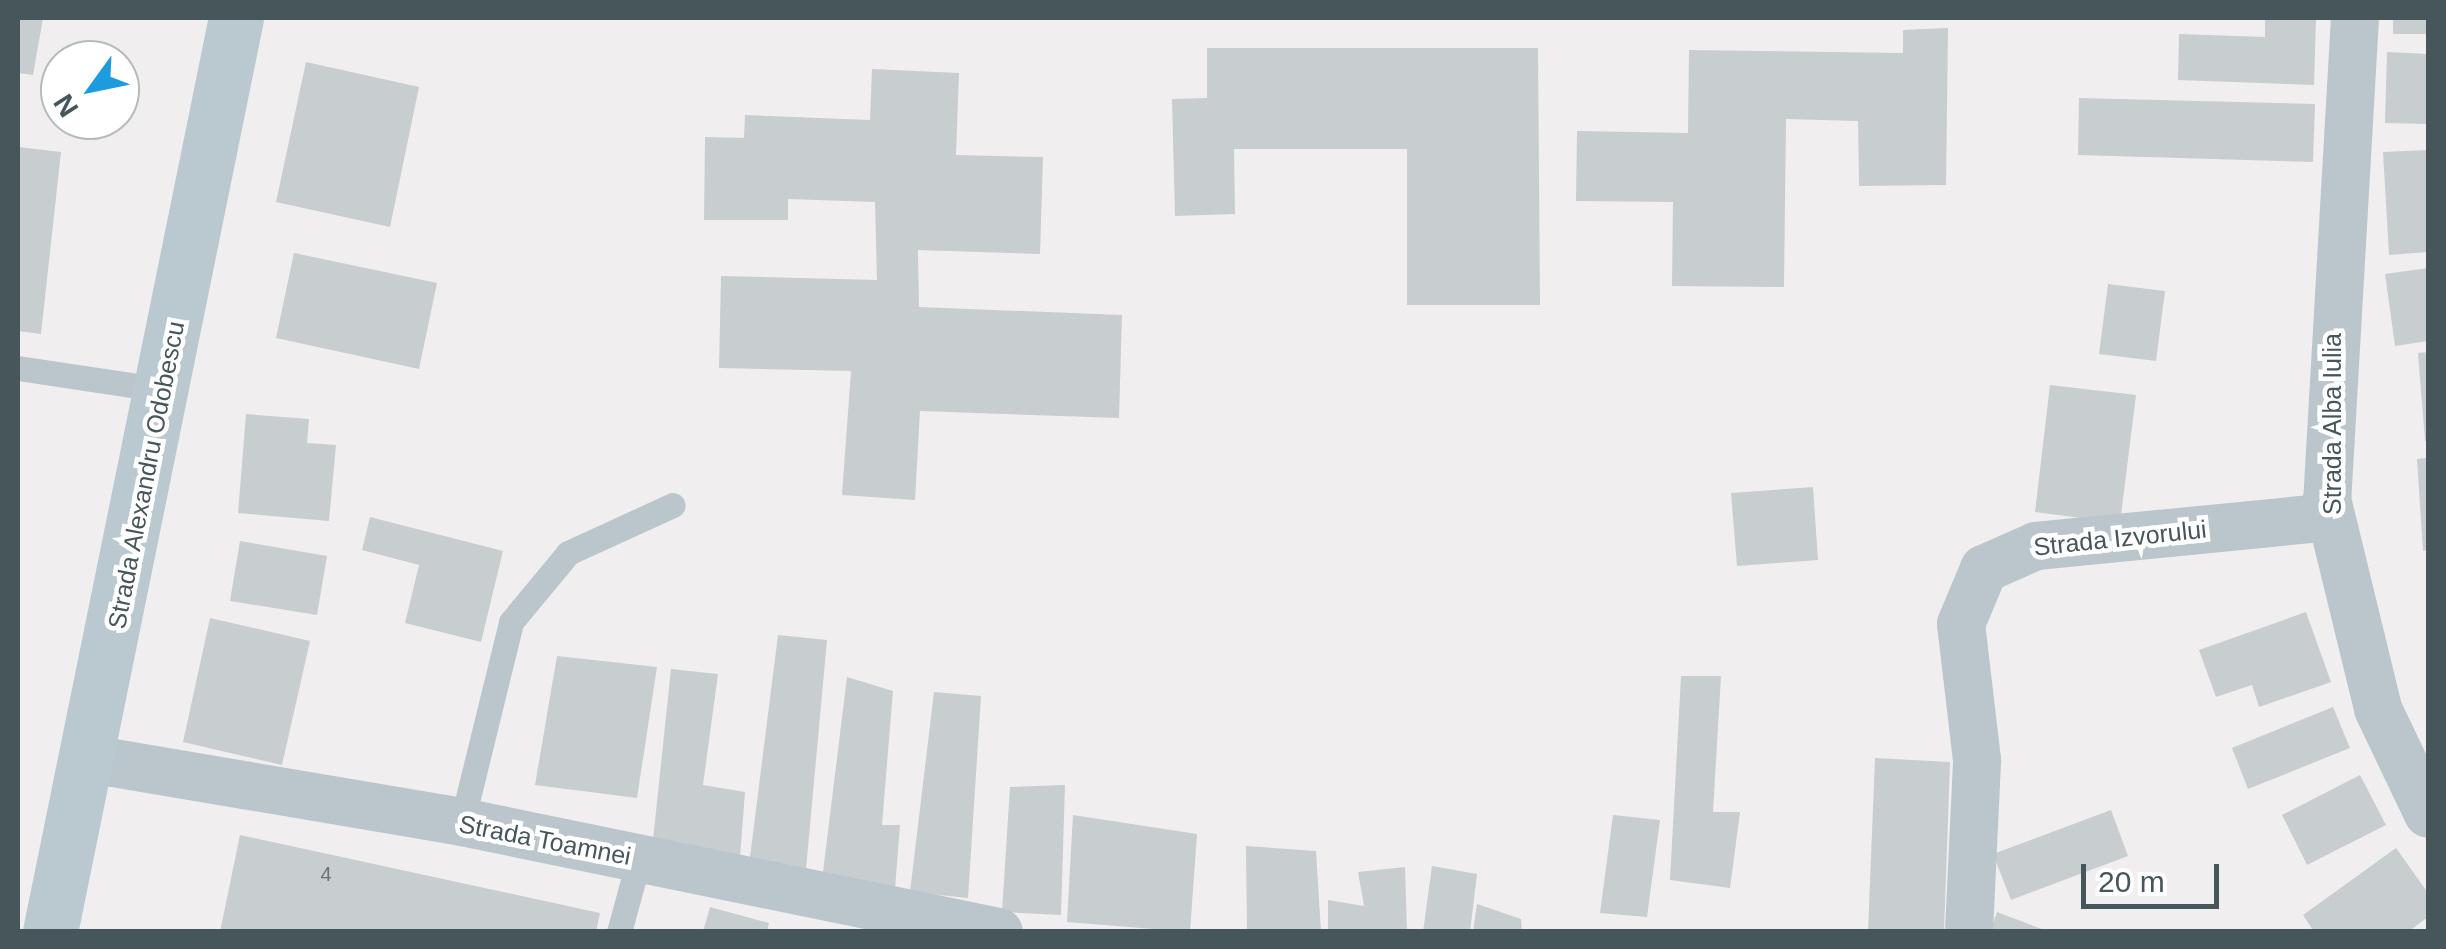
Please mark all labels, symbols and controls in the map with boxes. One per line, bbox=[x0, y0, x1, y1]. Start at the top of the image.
north arrow bbox=[40, 40, 140, 140]
text: N bbox=[48, 89, 85, 122]
street label: Strada Alexandru Odobescu bbox=[101, 318, 191, 632]
street label: Strada Alba Iulia bbox=[2317, 332, 2347, 516]
street label: Strada Izvorului bbox=[2032, 514, 2208, 562]
street label: Strada Toamnei bbox=[456, 809, 634, 871]
scale bar bbox=[2086, 844, 2224, 906]
house number: 4 bbox=[320, 862, 332, 886]
text: 20 m bbox=[2098, 865, 2165, 898]

